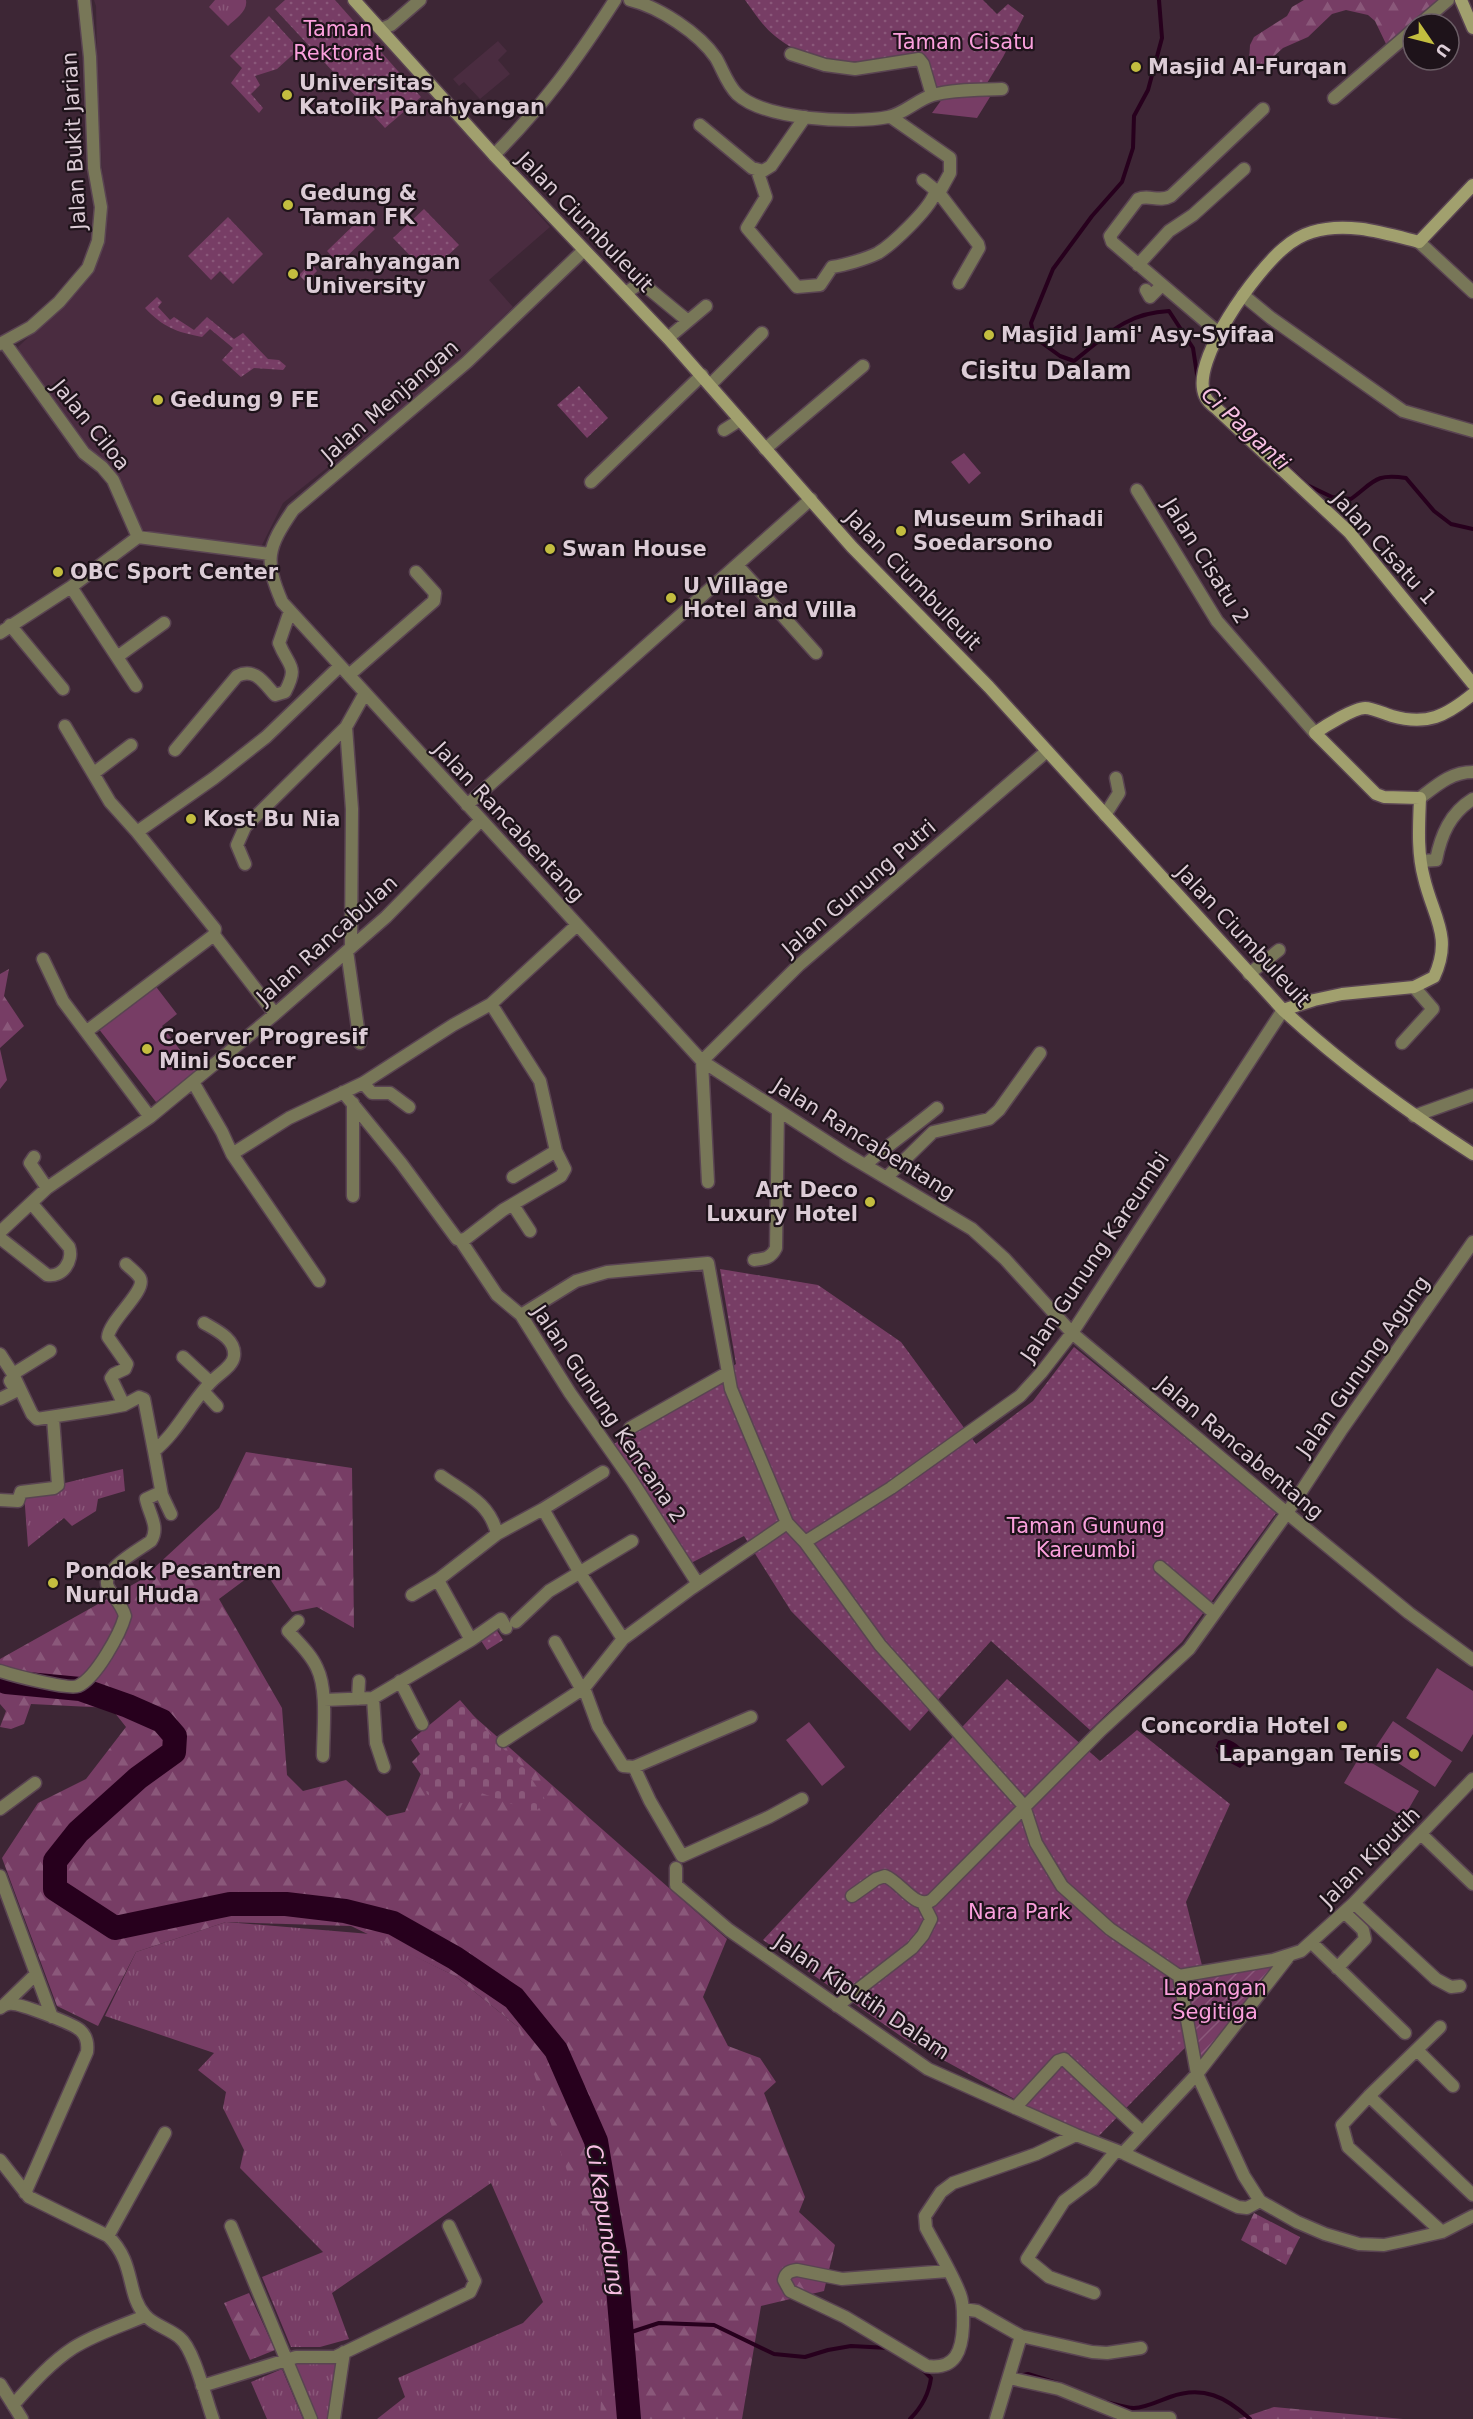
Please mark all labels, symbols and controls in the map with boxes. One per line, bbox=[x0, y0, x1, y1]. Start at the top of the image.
north arrow bbox=[1401, 12, 1461, 72]
park label: Taman Rektorat bbox=[293, 17, 383, 65]
park label: Taman Cisatu bbox=[892, 30, 1035, 54]
text: U bbox=[1431, 40, 1454, 61]
street label: Jalan Bukit Jarian bbox=[57, 51, 91, 233]
place label: Masjid Al-Furqan bbox=[1148, 55, 1347, 79]
marker: Masjid Al-Furqan bbox=[1129, 60, 1143, 74]
place label: Universitas Katolik Parahyangan bbox=[299, 71, 545, 119]
marker: Universitas Katolik Parahyangan bbox=[280, 88, 294, 102]
street label: Jalan Ciumbuleuit bbox=[511, 146, 658, 297]
place label: Gedung & Taman FK bbox=[300, 181, 417, 229]
marker: Gedung & Taman FK bbox=[281, 198, 295, 212]
place label: Parahyangan University bbox=[305, 250, 460, 298]
marker: Parahyangan University bbox=[286, 267, 300, 281]
place label: Masjid Jami' Asy-Syifaa bbox=[1001, 323, 1275, 347]
marker: Masjid Jami' Asy-Syifaa bbox=[982, 328, 996, 342]
street label: Jalan Menjangan bbox=[315, 335, 463, 468]
district label: Cisitu Dalam bbox=[961, 357, 1131, 385]
street label: Jalan Ciloa bbox=[46, 373, 135, 475]
water label: Ci Paganti bbox=[1196, 381, 1295, 475]
place label: Gedung 9 FE bbox=[170, 388, 319, 412]
marker: Gedung 9 FE bbox=[151, 393, 165, 407]
street label: Jalan Cisatu 1 bbox=[1326, 485, 1441, 609]
street label: Jalan Cisatu 2 bbox=[1157, 492, 1254, 628]
street label: Jalan Ciumbuleuit bbox=[839, 504, 986, 655]
place label: Museum Srihadi Soedarsono bbox=[913, 507, 1104, 555]
marker: Museum Srihadi Soedarsono bbox=[894, 524, 908, 538]
place label: Swan House bbox=[562, 537, 707, 561]
marker: Swan House bbox=[543, 542, 557, 556]
place label: OBC Sport Center bbox=[70, 560, 279, 584]
marker: OBC Sport Center bbox=[51, 565, 65, 579]
place label: U Village Hotel and Villa bbox=[683, 574, 857, 622]
marker: U Village Hotel and Villa bbox=[664, 591, 678, 605]
street label: Jalan Rancabentang bbox=[427, 736, 589, 907]
place label: Kost Bu Nia bbox=[203, 807, 340, 831]
marker: Kost Bu Nia bbox=[184, 812, 198, 826]
street label: Jalan Gunung Putri bbox=[776, 815, 941, 963]
street label: Jalan Ciumbuleuit bbox=[1170, 859, 1315, 1012]
street label: Jalan Rancabulan bbox=[250, 870, 402, 1011]
place label: Coerver Progresif Mini Soccer bbox=[159, 1025, 369, 1073]
marker: Coerver Progresif Mini Soccer bbox=[140, 1042, 154, 1056]
street label: Jalan Rancabentang bbox=[767, 1072, 959, 1205]
street label: Jalan Gunung Kareumbi bbox=[1015, 1148, 1174, 1368]
place label: Art Deco Luxury Hotel bbox=[706, 1178, 858, 1226]
marker: Art Deco Luxury Hotel bbox=[863, 1195, 877, 1209]
street label: Jalan Gunung Agung bbox=[1290, 1271, 1434, 1463]
street label: Jalan Gunung Kencana 2 bbox=[526, 1299, 691, 1527]
street label: Jalan Rancabentang bbox=[1150, 1370, 1328, 1525]
park label: Taman Gunung Kareumbi bbox=[1006, 1514, 1165, 1562]
place label: Pondok Pesantren Nurul Huda bbox=[65, 1559, 281, 1607]
marker: Pondok Pesantren Nurul Huda bbox=[46, 1576, 60, 1590]
place label: Concordia Hotel bbox=[1141, 1714, 1330, 1738]
marker: Concordia Hotel bbox=[1335, 1719, 1349, 1733]
place label: Lapangan Tenis bbox=[1218, 1742, 1402, 1766]
marker: Lapangan Tenis bbox=[1407, 1747, 1421, 1761]
street label: Jalan Kiputih bbox=[1314, 1802, 1425, 1913]
park label: Nara Park bbox=[968, 1900, 1071, 1924]
street label: Jalan Kiputih Dalam bbox=[768, 1928, 954, 2065]
park label: Lapangan Segitiga bbox=[1163, 1976, 1267, 2024]
water label: Ci Kapundung bbox=[581, 2142, 630, 2298]

